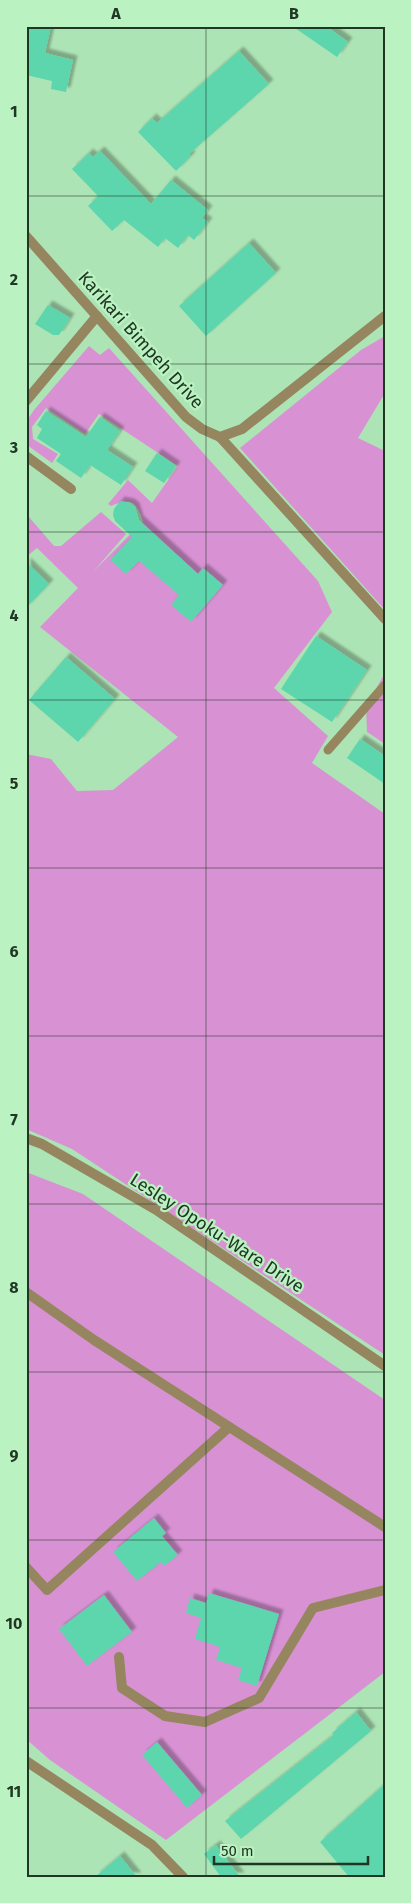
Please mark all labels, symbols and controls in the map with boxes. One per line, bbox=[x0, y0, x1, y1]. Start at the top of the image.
text: A bbox=[110, 4, 121, 23]
text: B bbox=[289, 4, 299, 23]
text: 1 bbox=[10, 102, 18, 121]
street label: Karikari Bimpeh Drive bbox=[74, 267, 208, 413]
text: 2 bbox=[10, 270, 18, 289]
text: 3 bbox=[9, 438, 18, 457]
text: 4 bbox=[9, 606, 19, 625]
text: 5 bbox=[10, 774, 19, 793]
text: 6 bbox=[9, 942, 19, 961]
text: 7 bbox=[10, 1110, 18, 1129]
street label: Lesley Opoku-Ware Drive bbox=[126, 1168, 308, 1298]
text: 8 bbox=[9, 1278, 19, 1297]
text: 9 bbox=[10, 1446, 19, 1465]
text: 10 bbox=[6, 1614, 22, 1633]
text: 11 bbox=[7, 1782, 21, 1801]
scale bar bbox=[214, 1833, 367, 1865]
text: 50 m bbox=[221, 1842, 254, 1860]

